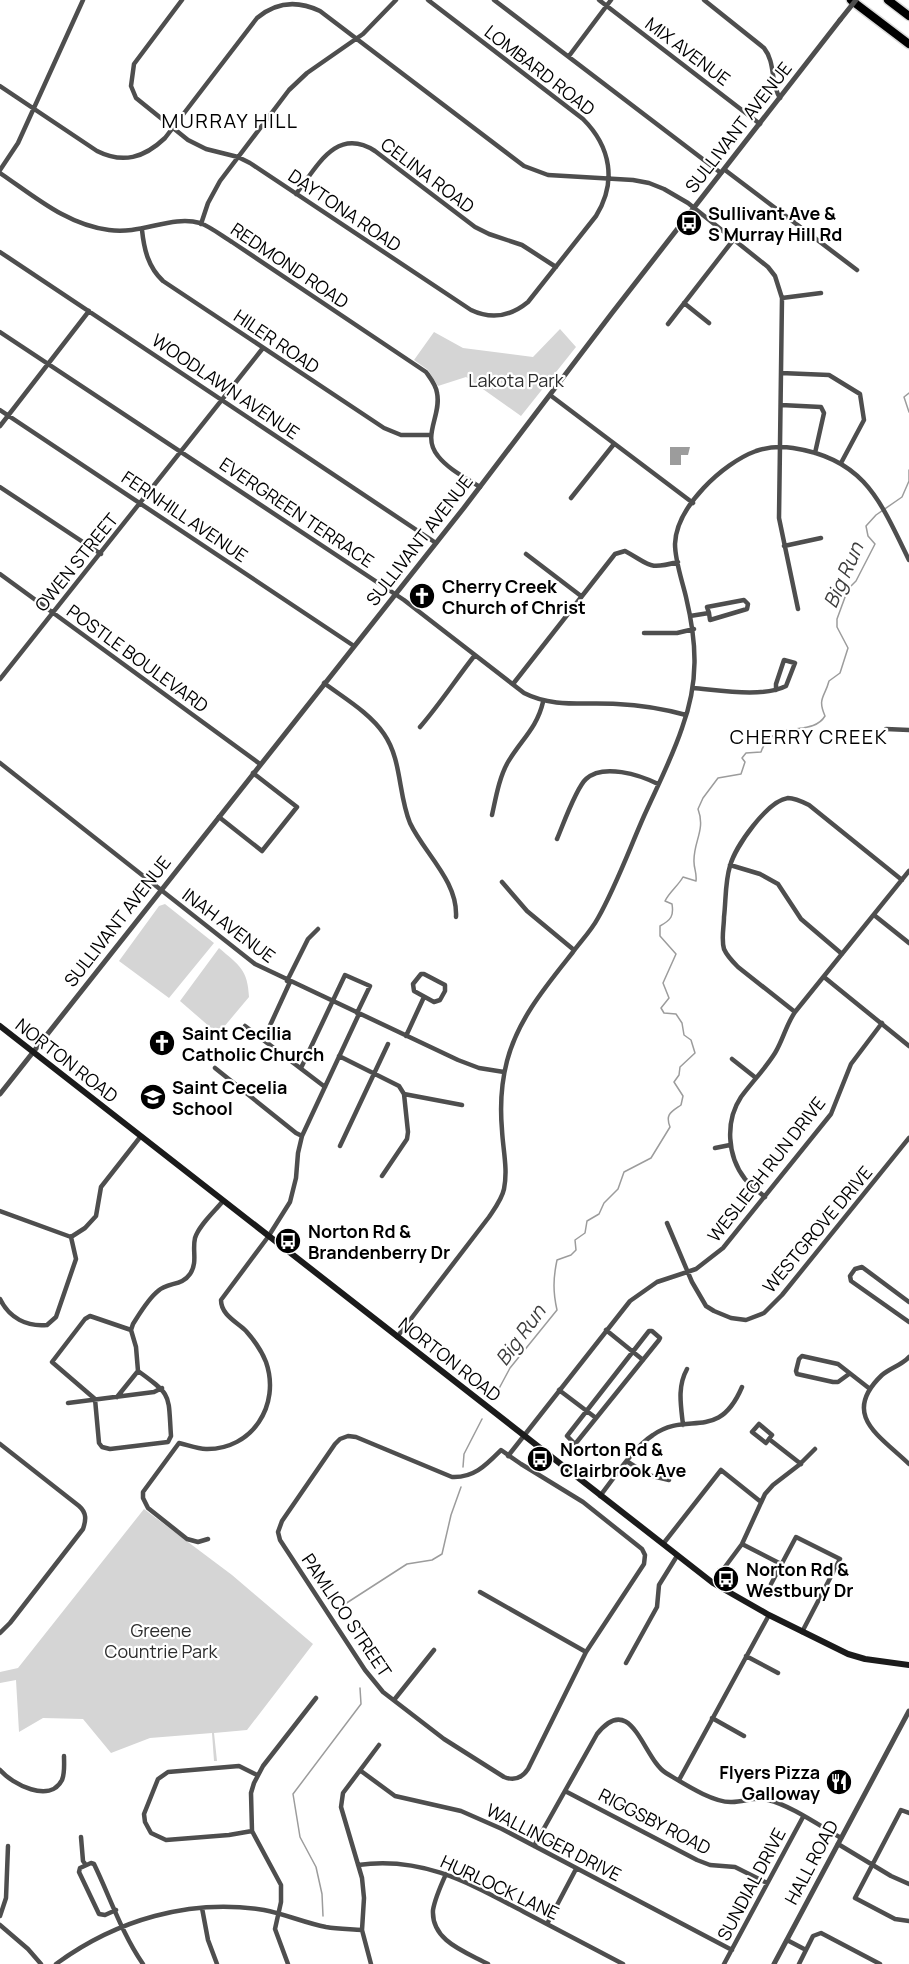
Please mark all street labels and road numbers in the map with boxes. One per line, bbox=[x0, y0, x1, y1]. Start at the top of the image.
street label: MIX AVENUE bbox=[641, 11, 735, 91]
street label: LOMBARD ROAD bbox=[480, 19, 600, 121]
street label: SULLIVANT AVENUE bbox=[679, 57, 797, 197]
street label: CELINA ROAD bbox=[376, 132, 480, 218]
street label: DAYTONA ROAD bbox=[284, 163, 406, 257]
street label: REDMOND ROAD bbox=[226, 217, 354, 313]
street label: HILER ROAD bbox=[229, 304, 325, 378]
street label: WOODLAWN AVENUE bbox=[147, 328, 305, 444]
street label: EVERGREEN TERRACE bbox=[215, 451, 379, 573]
street label: FERNHILL AVENUE bbox=[117, 465, 253, 567]
street label: SULLIVANT AVENUE bbox=[360, 470, 478, 610]
street label: OWEN STREET bbox=[29, 508, 123, 616]
street label: POSTLE BOULEVARD bbox=[62, 599, 214, 717]
street label: SULLIVANT AVENUE bbox=[58, 851, 176, 991]
street label: INAH AVENUE bbox=[178, 882, 280, 968]
street label: NORTON ROAD bbox=[11, 1012, 123, 1108]
street label: WESLIEGH RUN DRIVE bbox=[702, 1091, 830, 1247]
street label: WESTGROVE DRIVE bbox=[757, 1161, 877, 1297]
street label: NORTON ROAD bbox=[394, 1311, 506, 1407]
street label: PAMLICO STREET bbox=[297, 1549, 397, 1682]
street label: RIGGSBY ROAD bbox=[595, 1782, 715, 1860]
street label: WALLINGER DRIVE bbox=[482, 1798, 626, 1886]
street label: HALL ROAD bbox=[779, 1816, 843, 1908]
street label: SUNDIAL DRIVE bbox=[711, 1823, 791, 1945]
street label: HURLOCK LANE bbox=[437, 1849, 563, 1925]

